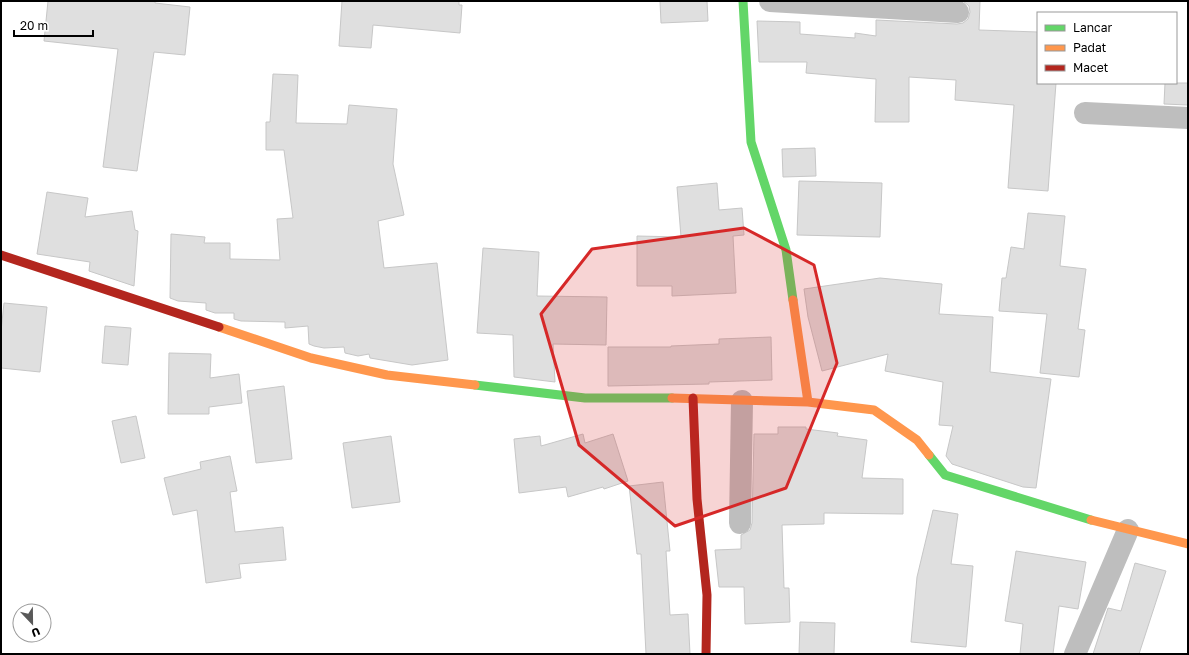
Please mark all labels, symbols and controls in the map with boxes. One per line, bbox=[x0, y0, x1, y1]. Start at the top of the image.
scale bar bbox=[14, 12, 93, 38]
legend bbox=[1037, 12, 1177, 84]
text: 20 m bbox=[20, 18, 48, 33]
text: Lancar bbox=[1073, 20, 1112, 35]
text: Padat bbox=[1073, 40, 1107, 55]
text: Macet bbox=[1073, 60, 1109, 75]
north arrow bbox=[12, 603, 52, 643]
text: U bbox=[30, 625, 42, 640]

